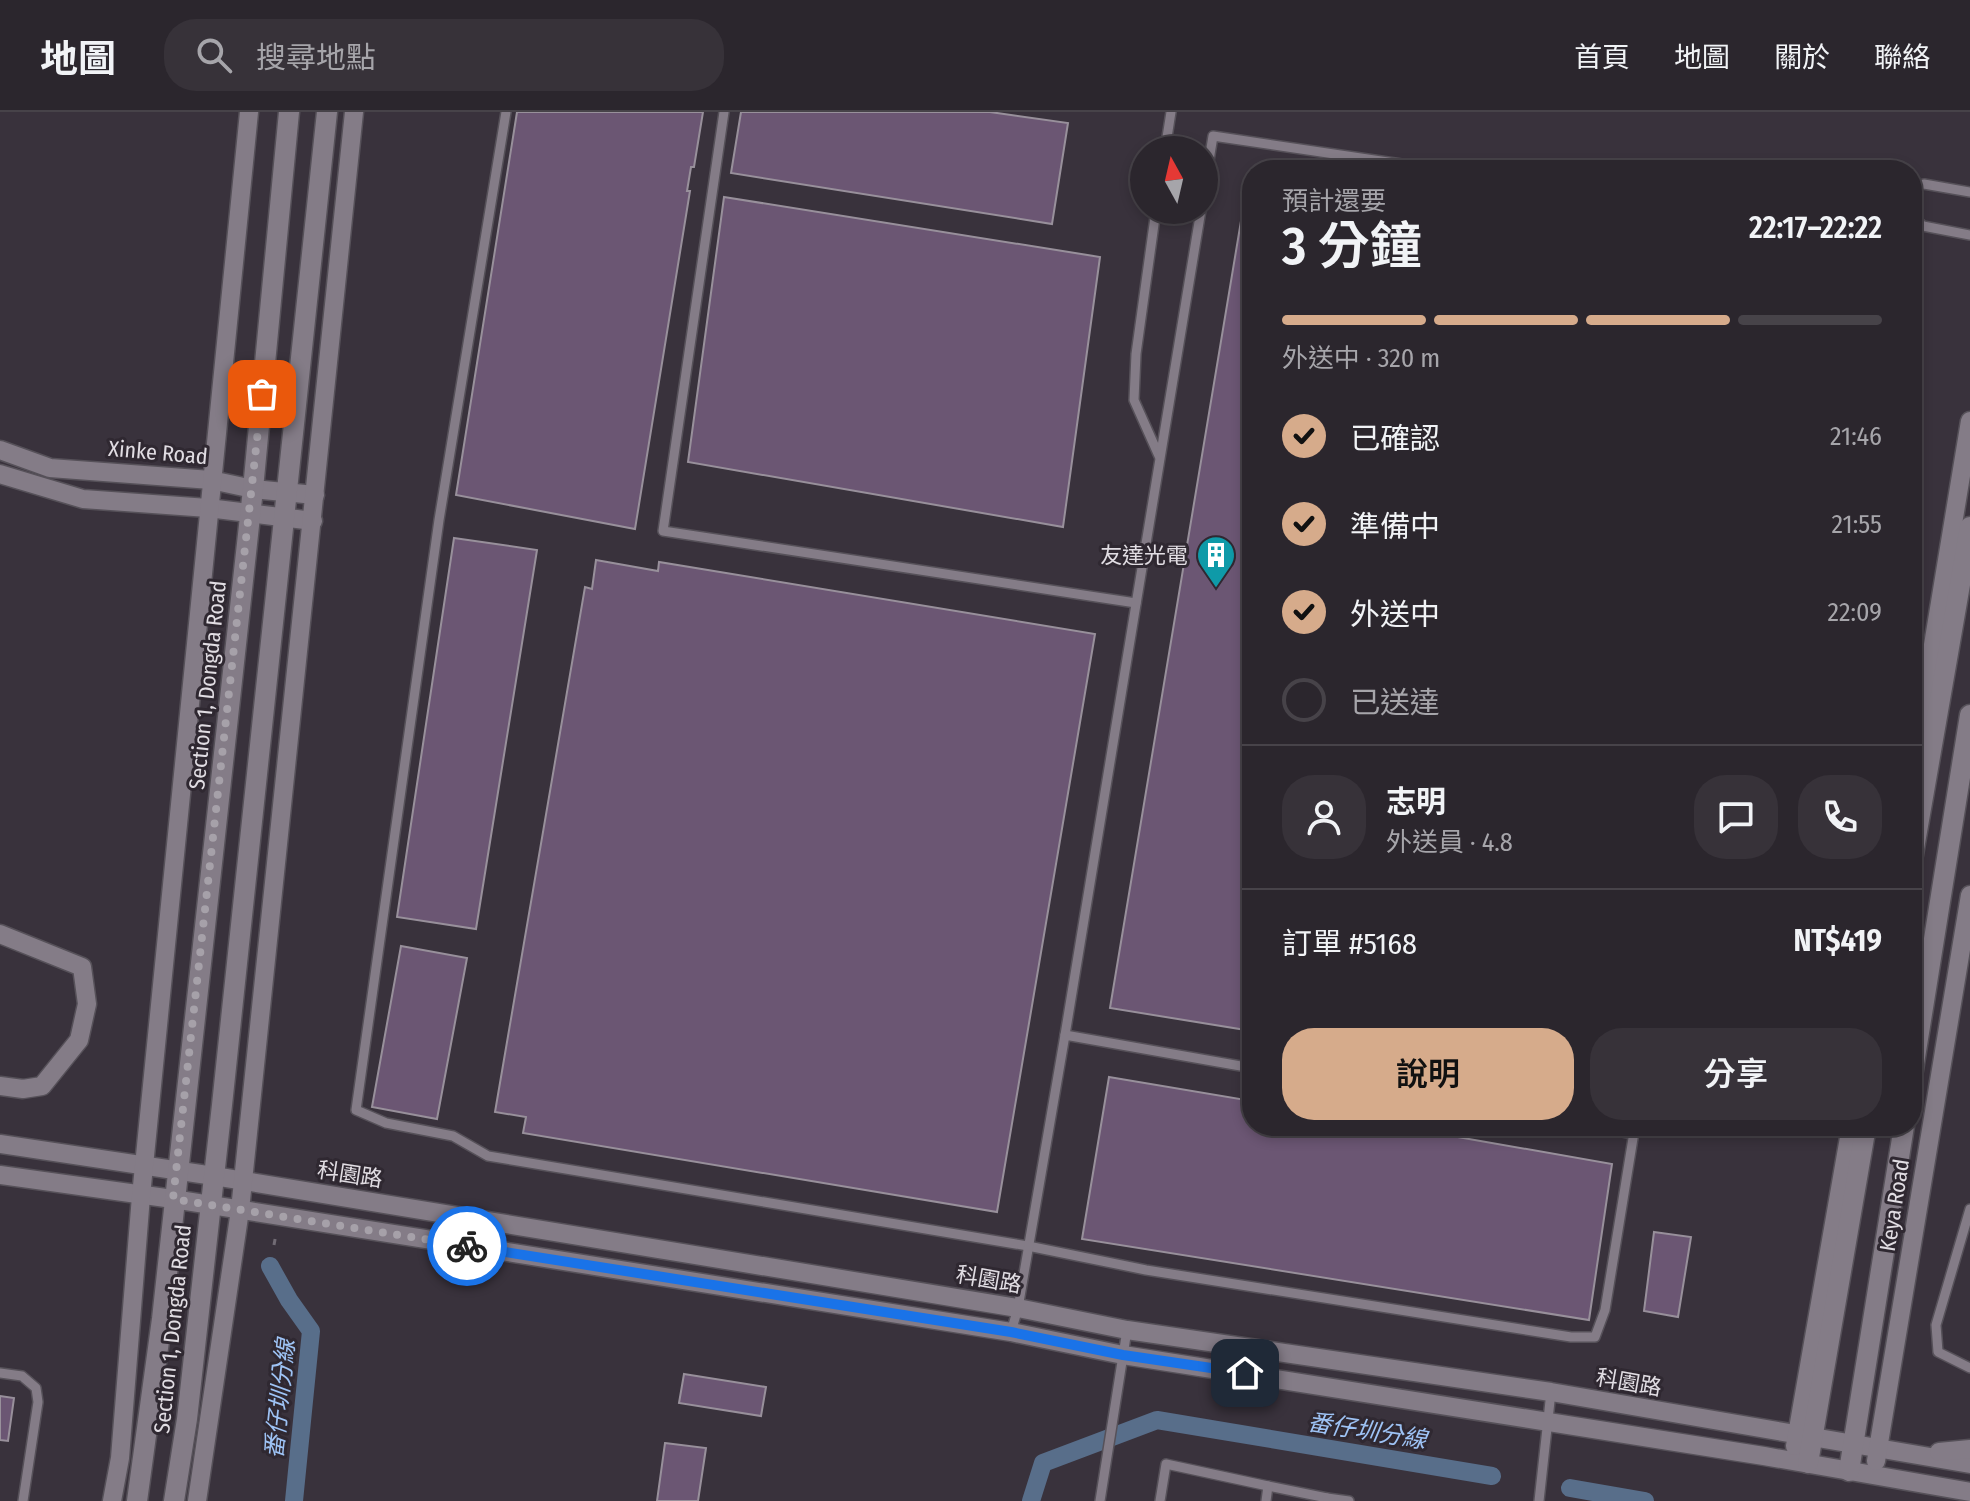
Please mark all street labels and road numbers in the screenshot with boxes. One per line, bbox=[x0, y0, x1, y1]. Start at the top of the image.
street label: Xinke Road bbox=[107, 435, 209, 470]
street label: Section 1, Dongda Road bbox=[183, 579, 232, 791]
street label: 科園路 bbox=[315, 1156, 385, 1193]
street label: Keya Road bbox=[1874, 1157, 1915, 1253]
street label: Section 1, Dongda Road bbox=[148, 1223, 197, 1435]
street label: 科園路 bbox=[954, 1260, 1024, 1299]
street label: 科園路 bbox=[1594, 1363, 1664, 1402]

